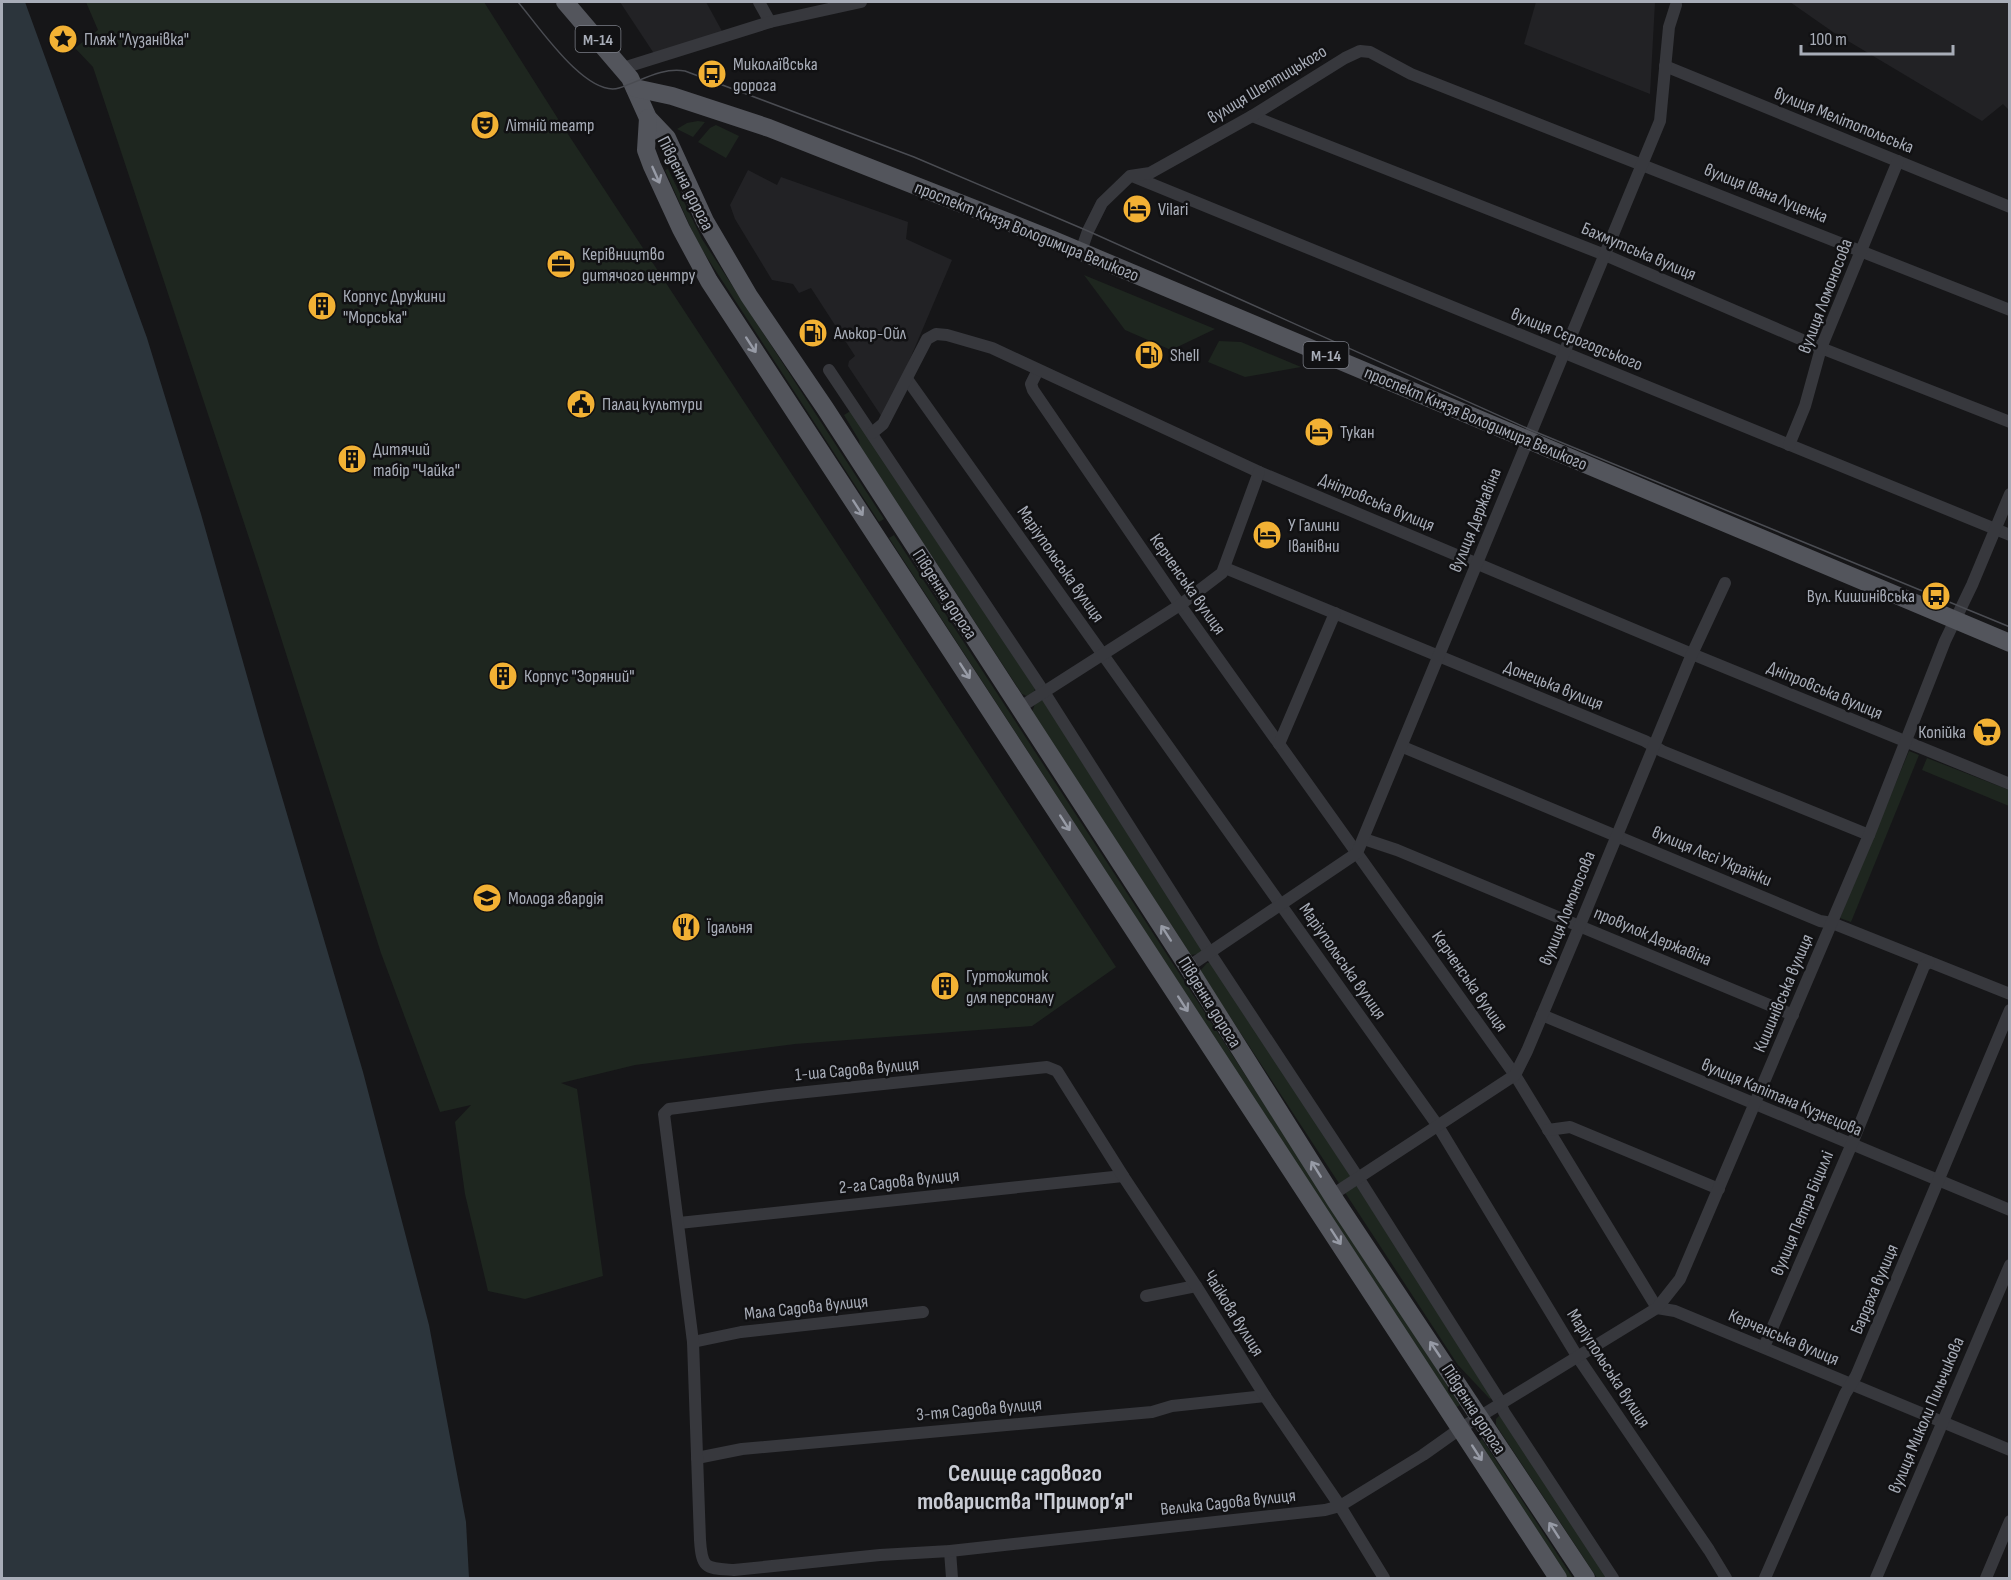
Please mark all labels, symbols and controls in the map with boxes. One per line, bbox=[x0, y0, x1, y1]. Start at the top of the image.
scale bar bbox=[1801, 18, 1952, 56]
place icon: Пляж "Лузанівка" bbox=[47, 23, 79, 55]
road number: М-14 bbox=[576, 26, 620, 52]
place label: Пляж "Лузанівка" bbox=[84, 29, 189, 50]
text: 100 m bbox=[1810, 29, 1847, 50]
street label: вулиця Шептицького bbox=[1204, 41, 1330, 128]
place label: Миколаївська дорога bbox=[733, 54, 818, 96]
bus stop icon: Миколаївська дорога bbox=[696, 58, 728, 90]
street label: вулиця Мелітопольська bbox=[1771, 83, 1917, 158]
theatre icon: Літній театр bbox=[469, 109, 501, 141]
place label: Літній театр bbox=[505, 115, 595, 136]
street label: Південна дорога bbox=[653, 133, 718, 234]
street label: вулиця Івана Луценка bbox=[1701, 159, 1831, 228]
one-way arrow bbox=[651, 165, 663, 183]
street label: проспект Князя Володимира Великого bbox=[912, 177, 1142, 286]
hotel icon: Vilari bbox=[1121, 193, 1153, 225]
place label: Vilari bbox=[1158, 199, 1188, 220]
street label: Бахмутська вулиця bbox=[1578, 218, 1699, 285]
street label: вулиця Ломоносова bbox=[1794, 236, 1857, 357]
place label: Керівництво дитячого центру bbox=[582, 244, 695, 286]
office icon: Керівництво дитячого центру bbox=[545, 248, 577, 280]
place label: Корпус Дружини "Морська" bbox=[343, 286, 446, 328]
building icon: Корпус Дружини "Морська" bbox=[306, 290, 338, 322]
street label: вулиця Сєрогодського bbox=[1508, 303, 1646, 375]
fuel station icon: Алькор-Ойл bbox=[797, 317, 829, 349]
place label: Алькор-Ойл bbox=[833, 323, 907, 344]
one-way arrow bbox=[745, 336, 757, 352]
fuel station icon: Shell bbox=[1133, 339, 1165, 371]
road number: М-14 bbox=[1304, 342, 1348, 368]
place label: Shell bbox=[1170, 345, 1199, 366]
street label: проспект Князя Володимира Великого bbox=[1361, 362, 1590, 475]
public building icon: Палац культури bbox=[565, 388, 597, 420]
place label: Палац культури bbox=[602, 394, 702, 415]
hotel icon: Тукан bbox=[1303, 416, 1335, 448]
place label: Тукан bbox=[1340, 422, 1374, 443]
place label: Дитячий табір "Чайка" bbox=[373, 439, 460, 481]
building icon: Дитячий табір "Чайка" bbox=[336, 443, 368, 475]
street label: вулиця Державіна bbox=[1445, 465, 1506, 575]
street label: Дніпровська вулиця bbox=[1316, 469, 1438, 536]
one-way arrow bbox=[852, 499, 864, 516]
street label: Маріупольська вулиця bbox=[1013, 502, 1109, 627]
place label: У Галини Іванівни bbox=[1288, 515, 1340, 557]
hotel icon: У Галини Іванівни bbox=[1251, 519, 1283, 551]
street label: Керченська вулиця bbox=[1145, 530, 1230, 639]
street label: Південна дорога bbox=[908, 545, 981, 643]
bus stop icon: Вул. Кишинівська bbox=[1920, 580, 1952, 612]
place label: Вул. Кишинівська bbox=[1807, 586, 1915, 607]
street label: Донецька вулиця bbox=[1501, 656, 1606, 715]
street label: Дніпровська вулиця bbox=[1764, 657, 1886, 724]
building icon: Корпус "Зоряний" bbox=[487, 660, 519, 692]
one-way arrow bbox=[959, 662, 971, 679]
place label: Корпус "Зоряний" bbox=[524, 666, 634, 687]
supermarket icon: Копійка bbox=[1971, 716, 2003, 748]
place label: Копійка bbox=[1918, 722, 1966, 743]
one-way arrow bbox=[1058, 815, 1071, 832]
street label: вулиця Лесі Українки bbox=[1649, 822, 1775, 891]
street label: вулиця Ломоносова bbox=[1535, 848, 1600, 968]
school or university icon: Молода гвардія bbox=[471, 882, 503, 914]
place label: Молода гвардія bbox=[508, 888, 604, 909]
street label: Маріупольська вулиця bbox=[1295, 899, 1391, 1024]
street label: провулок Державіна bbox=[1591, 902, 1715, 971]
restaurant icon: Їдальня bbox=[670, 911, 702, 943]
place label: Їдальня bbox=[706, 917, 753, 938]
one-way arrow bbox=[1160, 926, 1172, 942]
street label: Керченська вулиця bbox=[1427, 927, 1512, 1036]
street label: Кишинівська вулиця bbox=[1749, 931, 1818, 1056]
street label: Південна дорога bbox=[1173, 953, 1246, 1052]
place label: Гуртожиток для персоналу bbox=[966, 966, 1054, 1008]
building icon: Гуртожиток для персоналу bbox=[929, 970, 961, 1002]
one-way arrow bbox=[1177, 995, 1189, 1012]
street label: 1-ша Садова вулиця bbox=[794, 1054, 920, 1085]
street label: вулиця Капітана Кузнєцова bbox=[1698, 1054, 1865, 1141]
street label: вулиця Петра Біциллі bbox=[1767, 1148, 1838, 1279]
one-way arrow bbox=[1309, 1161, 1321, 1178]
street label: 2-га Садова вулиця bbox=[838, 1165, 960, 1198]
one-way arrow bbox=[1330, 1229, 1342, 1245]
street label: Бардаха вулиця bbox=[1846, 1241, 1903, 1337]
street label: Чайкова вулиця bbox=[1199, 1266, 1268, 1360]
street label: Мала Садова вулиця bbox=[743, 1291, 869, 1324]
street label: Маріупольська вулиця bbox=[1562, 1305, 1655, 1432]
street label: Керченська вулиця bbox=[1725, 1305, 1842, 1370]
street label: вулиця Миколи Пильчикова bbox=[1884, 1334, 1969, 1496]
one-way arrow bbox=[1429, 1341, 1441, 1358]
street label: Південна дорога bbox=[1437, 1360, 1510, 1458]
street label: 3-тя Садова вулиця bbox=[915, 1394, 1043, 1425]
one-way arrow bbox=[1472, 1444, 1484, 1461]
district label: Селище садового товариства "Примор’я" bbox=[917, 1459, 1133, 1516]
street label: Велика Садова вулиця bbox=[1159, 1485, 1297, 1520]
one-way arrow bbox=[1547, 1521, 1560, 1538]

